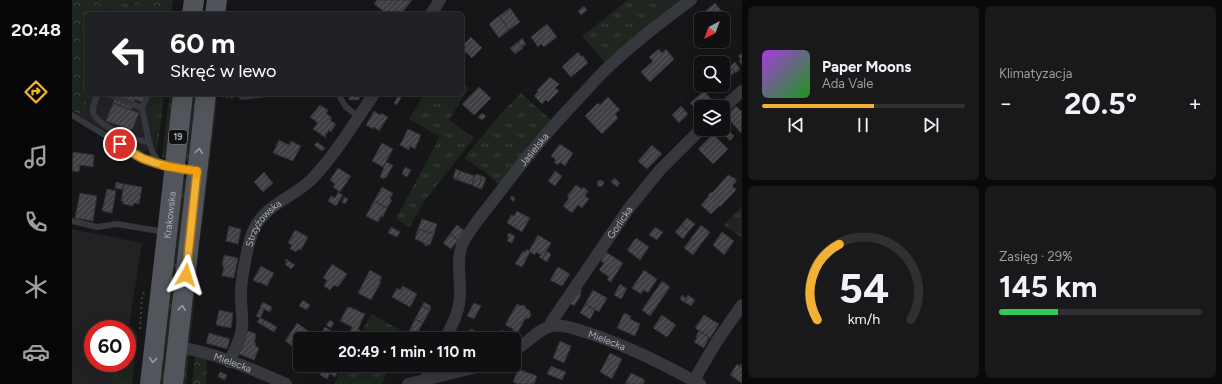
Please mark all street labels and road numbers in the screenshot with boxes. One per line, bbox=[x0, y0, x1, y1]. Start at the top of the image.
road number: 19 bbox=[169, 130, 187, 144]
street label: Jasielska bbox=[516, 130, 552, 169]
street label: Krakowska bbox=[161, 191, 179, 239]
street label: Strzyżowska bbox=[243, 197, 284, 248]
street label: Gorlicka bbox=[604, 204, 635, 241]
street label: Mielecka bbox=[586, 327, 628, 353]
street label: Mielecka bbox=[212, 350, 254, 376]

